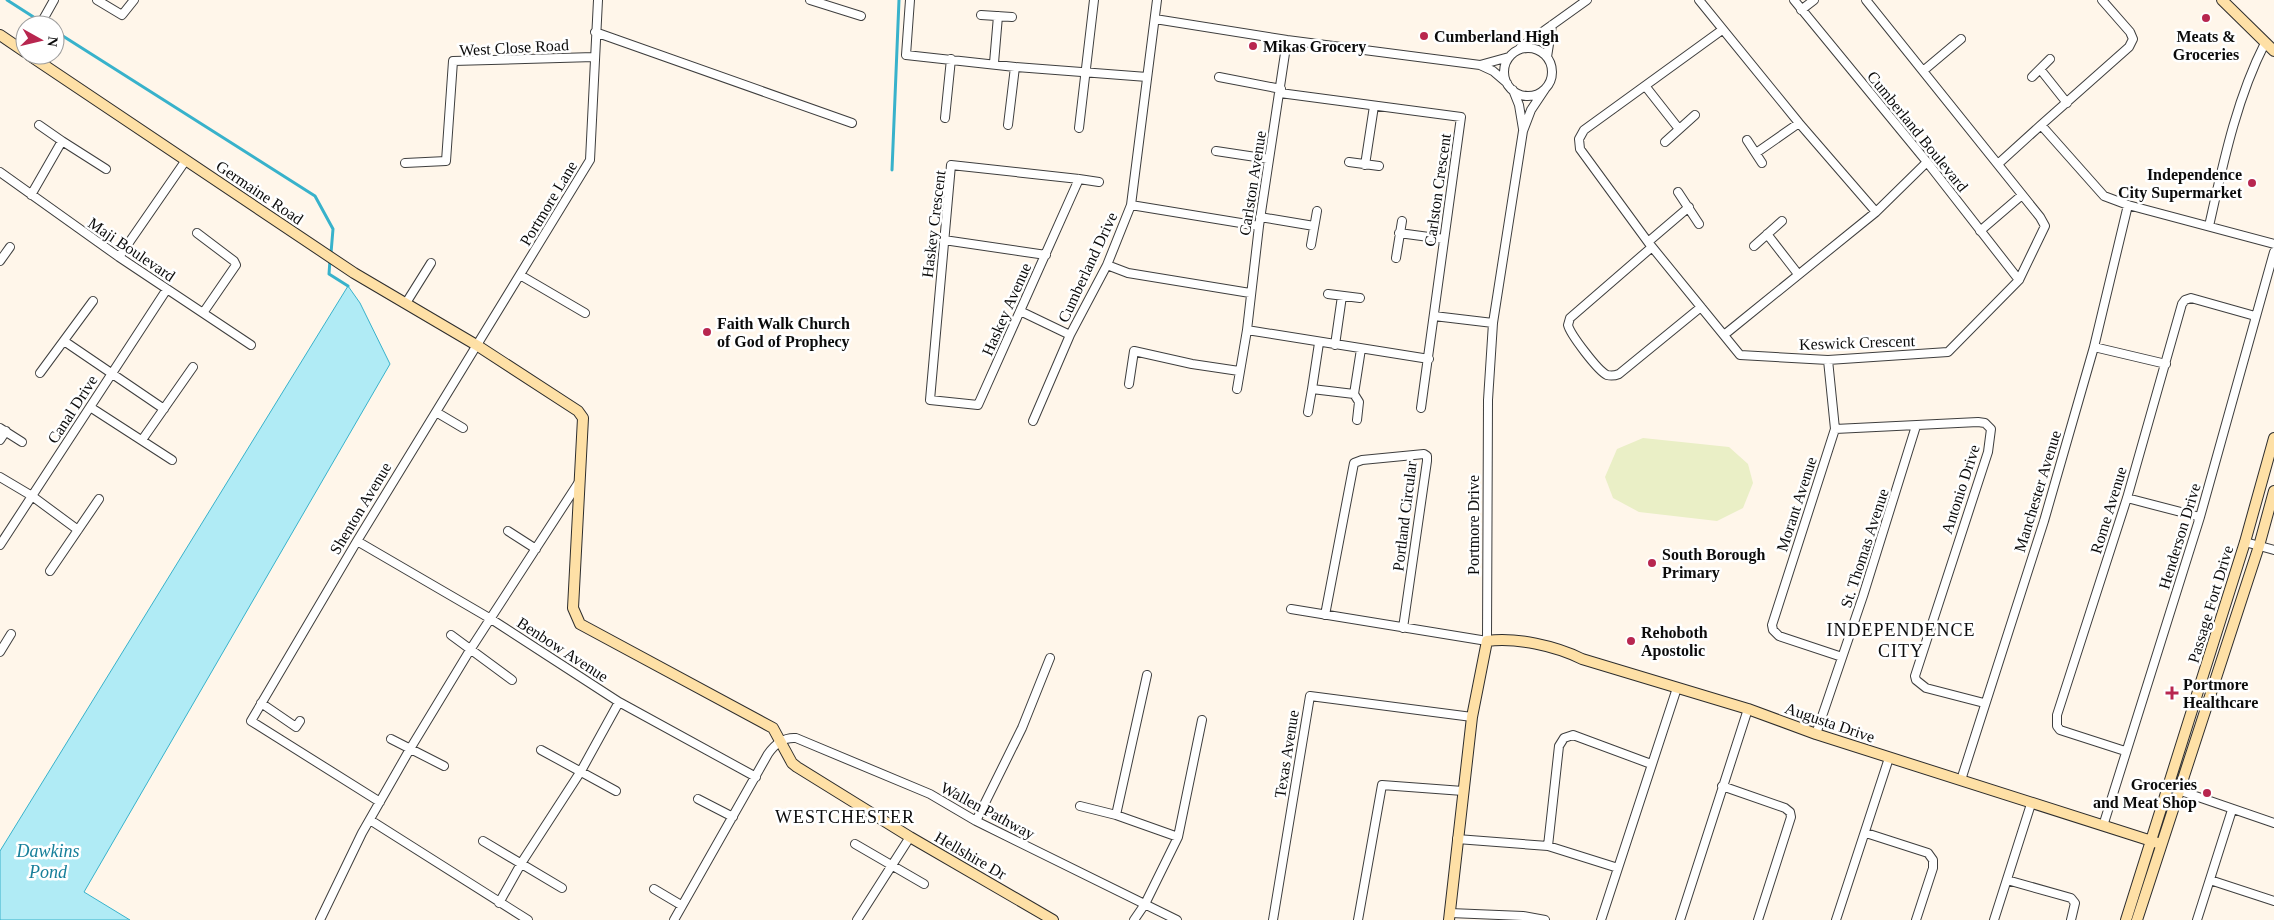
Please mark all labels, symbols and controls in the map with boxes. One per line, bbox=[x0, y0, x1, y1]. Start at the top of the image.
marker: Meats & Groceries bbox=[2200, 12, 2212, 24]
north arrow bbox=[15, 15, 65, 65]
place label: Cumberland High bbox=[1434, 28, 1559, 46]
place label: Meats & Groceries bbox=[2173, 28, 2239, 63]
marker: Cumberland High bbox=[1418, 30, 1430, 42]
text: N bbox=[44, 36, 61, 48]
street label: West Close Road bbox=[459, 36, 569, 59]
place label: Mikas Grocery bbox=[1263, 38, 1366, 56]
marker: Mikas Grocery bbox=[1247, 40, 1259, 52]
street label: Cumberland Boulevard bbox=[1864, 68, 1971, 195]
street label: Carlston Avenue bbox=[1236, 129, 1269, 237]
street label: Carlston Crescent bbox=[1421, 132, 1454, 248]
street label: Germaine Road bbox=[213, 157, 306, 228]
street label: Portmore Lane bbox=[517, 158, 580, 249]
place label: Independence City Supermarket bbox=[2118, 166, 2243, 202]
street label: Haskey Crescent bbox=[918, 169, 950, 279]
marker: Independence City Supermarket bbox=[2246, 177, 2258, 189]
street label: Cumberland Drive bbox=[1054, 209, 1120, 325]
street label: Maji Boulevard bbox=[85, 214, 178, 285]
street label: Haskey Avenue bbox=[978, 260, 1035, 359]
place label: Faith Walk Church of God of Prophecy bbox=[717, 315, 850, 351]
marker: Faith Walk Church of God of Prophecy bbox=[701, 326, 713, 338]
street label: Keswick Crescent bbox=[1799, 332, 1916, 353]
street label: Canal Drive bbox=[44, 372, 101, 447]
street label: Manchester Avenue bbox=[2011, 428, 2064, 554]
street label: Antonio Drive bbox=[1938, 442, 1983, 536]
street label: Morant Avenue bbox=[1773, 455, 1820, 554]
street label: Shenton Avenue bbox=[326, 459, 395, 557]
street label: Portland Circular bbox=[1389, 459, 1420, 572]
street label: Rome Avenue bbox=[2087, 465, 2130, 556]
street label: Portmore Drive bbox=[1465, 475, 1482, 575]
street label: Henderson Drive bbox=[2155, 481, 2204, 591]
street label: St. Thomas Avenue bbox=[1837, 486, 1892, 610]
street label: Passage Fort Drive bbox=[2185, 543, 2237, 665]
place label: South Borough Primary bbox=[1662, 546, 1765, 582]
marker: South Borough Primary bbox=[1646, 557, 1658, 569]
street label: Benbow Avenue bbox=[514, 614, 611, 685]
district label: INDEPENDENCE CITY bbox=[1827, 620, 1976, 661]
place label: Rehoboth Apostolic bbox=[1641, 624, 1708, 660]
marker: Rehoboth Apostolic bbox=[1625, 635, 1637, 647]
place label: Portmore Healthcare bbox=[2183, 676, 2258, 711]
marker: Portmore Healthcare bbox=[2165, 686, 2179, 700]
street label: Augusta Drive bbox=[1782, 699, 1877, 747]
street label: Texas Avenue bbox=[1271, 709, 1302, 799]
place label: Groceries and Meat Shop bbox=[2093, 776, 2197, 812]
street label: Wallen Pathway bbox=[937, 779, 1038, 843]
marker: Groceries and Meat Shop bbox=[2201, 787, 2213, 799]
district label: WESTCHESTER bbox=[775, 807, 915, 827]
street label: Hellshire Dr bbox=[932, 828, 1010, 883]
water label: Dawkins Pond bbox=[16, 841, 80, 882]

